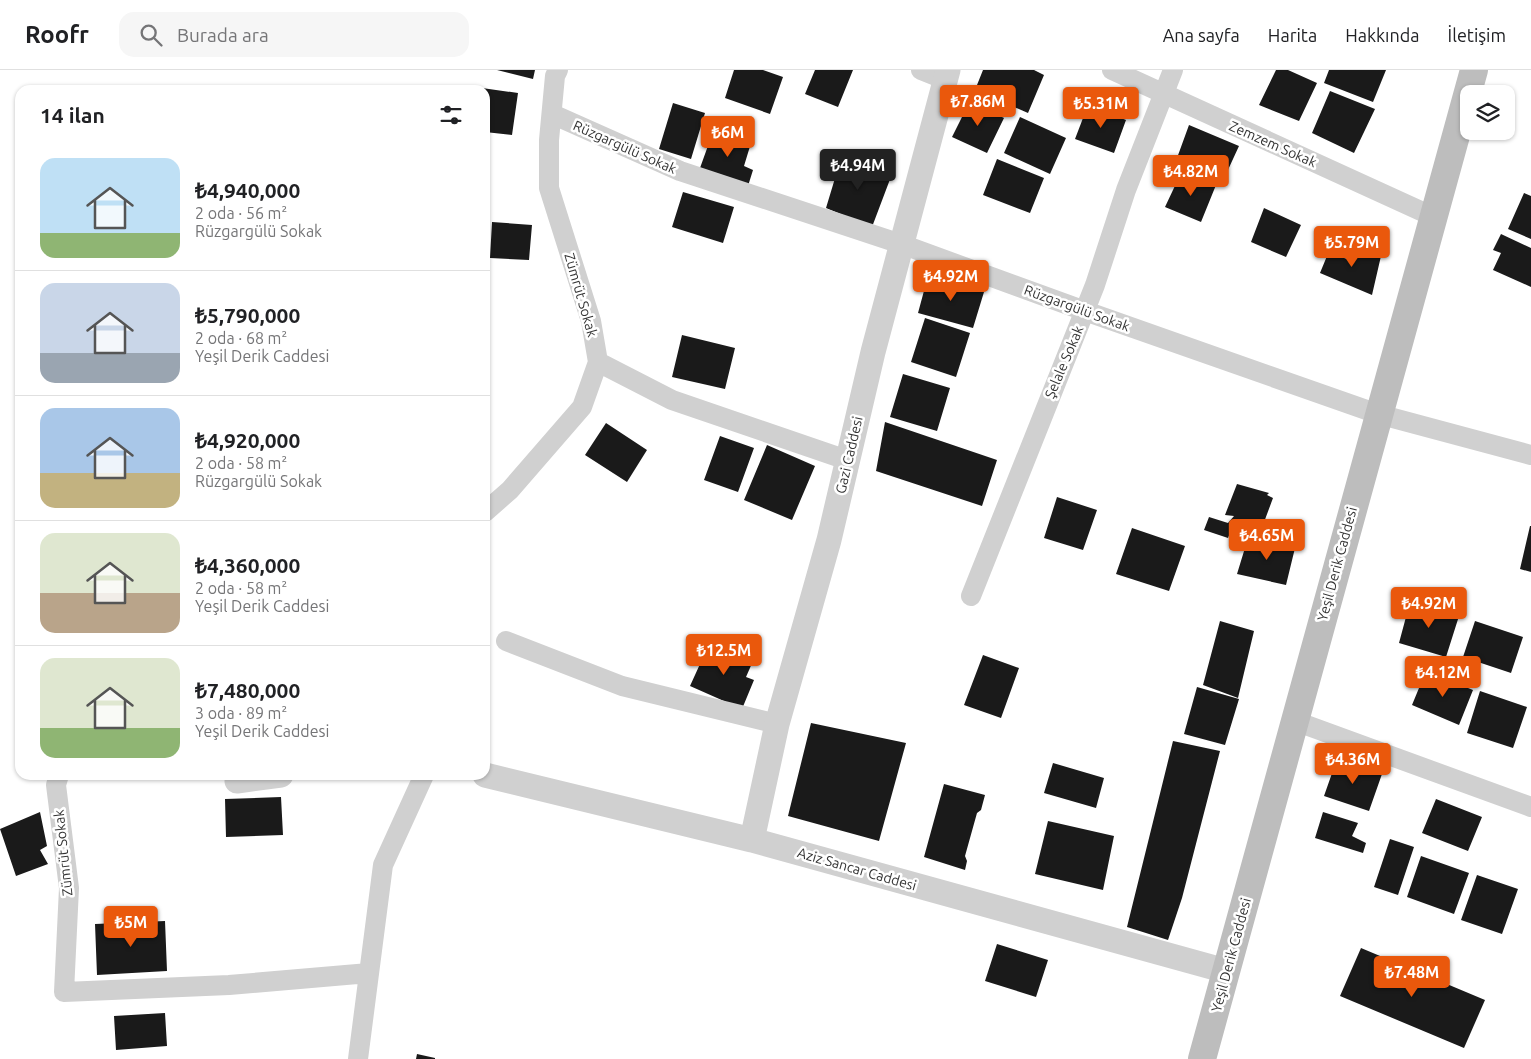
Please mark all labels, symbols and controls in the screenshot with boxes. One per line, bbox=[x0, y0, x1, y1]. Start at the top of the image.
search box bbox=[119, 12, 469, 57]
text: Roofr bbox=[25, 21, 89, 48]
icon: search bbox=[137, 21, 165, 49]
text: Burada ara bbox=[177, 24, 269, 46]
text: Ana sayfa bbox=[1163, 25, 1240, 45]
text: Harita bbox=[1268, 25, 1317, 45]
text: Hakkında bbox=[1345, 25, 1420, 45]
text: İletişim bbox=[1448, 25, 1506, 45]
pin: ₺7.86M bbox=[937, 85, 1019, 127]
map controls bbox=[1460, 85, 1515, 140]
button: layers bbox=[1460, 85, 1515, 140]
pin: ₺5.31M bbox=[1060, 87, 1142, 129]
text: ₺7.86M bbox=[951, 92, 1005, 110]
text: ₺5.31M bbox=[1074, 94, 1128, 112]
icon: filters bbox=[437, 101, 465, 129]
text: 14 ilan bbox=[40, 103, 105, 127]
pin: ₺6M bbox=[704, 116, 752, 158]
street label: Rüzgargülü Sokak bbox=[571, 117, 679, 177]
street label: Zemzem Sokak bbox=[1227, 118, 1319, 170]
text: ₺6M bbox=[712, 123, 744, 141]
pin: ₺4.94M bbox=[817, 148, 899, 191]
pin: ₺4.82M bbox=[1150, 154, 1232, 197]
text: ₺4.94M bbox=[831, 156, 885, 174]
text: ₺4.82M bbox=[1164, 162, 1218, 180]
icon: home bbox=[80, 178, 140, 238]
text: ₺4,940,000 bbox=[195, 178, 300, 202]
text: 2 oda · 56 m² bbox=[195, 204, 287, 222]
text: Rüzgargülü Sokak bbox=[195, 222, 322, 240]
pin: ₺5.79M bbox=[1311, 226, 1393, 268]
text: ₺5.79M bbox=[1325, 233, 1379, 251]
street label: Zümrüt Sokak bbox=[561, 251, 601, 339]
pin: ₺4.92M bbox=[910, 260, 992, 302]
text: ₺4.92M bbox=[924, 267, 978, 285]
street label: Rüzgargülü Sokak bbox=[1022, 281, 1132, 335]
icon: home bbox=[80, 303, 140, 363]
text: ₺5,790,000 bbox=[195, 303, 300, 327]
street label: Şelale Sokak bbox=[1042, 323, 1086, 401]
text: 2 oda · 68 m² bbox=[195, 329, 287, 347]
text: Yeşil Derik Caddesi bbox=[195, 347, 329, 365]
street label: Gazi Caddesi bbox=[832, 415, 866, 495]
icon: home bbox=[80, 428, 140, 488]
text: ₺4,920,000 bbox=[195, 428, 300, 452]
text: 2 oda · 58 m² bbox=[195, 454, 287, 472]
text: Rüzgargülü Sokak bbox=[195, 472, 322, 490]
street label: Yeşil Derik Caddesi bbox=[1314, 505, 1360, 623]
pin: ₺4.65M bbox=[1226, 518, 1308, 561]
text: ₺4.65M bbox=[1240, 526, 1294, 544]
icon: home bbox=[80, 553, 140, 613]
text: ₺4,360,000 bbox=[195, 553, 300, 577]
text: 2 oda · 58 m² bbox=[195, 579, 287, 597]
pin: ₺4.92M bbox=[1388, 586, 1470, 629]
text: ₺4.92M bbox=[1402, 594, 1456, 612]
text: Yeşil Derik Caddesi bbox=[195, 597, 329, 615]
pin: ₺12.5M bbox=[683, 634, 765, 676]
text: ₺12.5M bbox=[697, 641, 751, 659]
pin: ₺4.12M bbox=[1402, 656, 1484, 698]
text: ₺4.12M bbox=[1416, 663, 1470, 681]
icon: home bbox=[80, 678, 140, 738]
text: ₺7,480,000 bbox=[195, 678, 300, 702]
text: 3 oda · 89 m² bbox=[195, 704, 287, 722]
text: Yeşil Derik Caddesi bbox=[195, 722, 329, 740]
pin: ₺4.36M bbox=[1312, 742, 1394, 785]
text: ₺4.36M bbox=[1326, 750, 1380, 768]
street label: Zümrüt Sokak bbox=[51, 809, 75, 897]
street label: Aziz Sancar Caddesi bbox=[796, 844, 918, 894]
street label: Yeşil Derik Caddesi bbox=[1208, 896, 1254, 1014]
pin: ₺5M bbox=[107, 906, 155, 948]
text: ₺5M bbox=[115, 913, 147, 931]
pin: ₺7.48M bbox=[1371, 956, 1453, 998]
text: ₺7.48M bbox=[1385, 963, 1439, 981]

